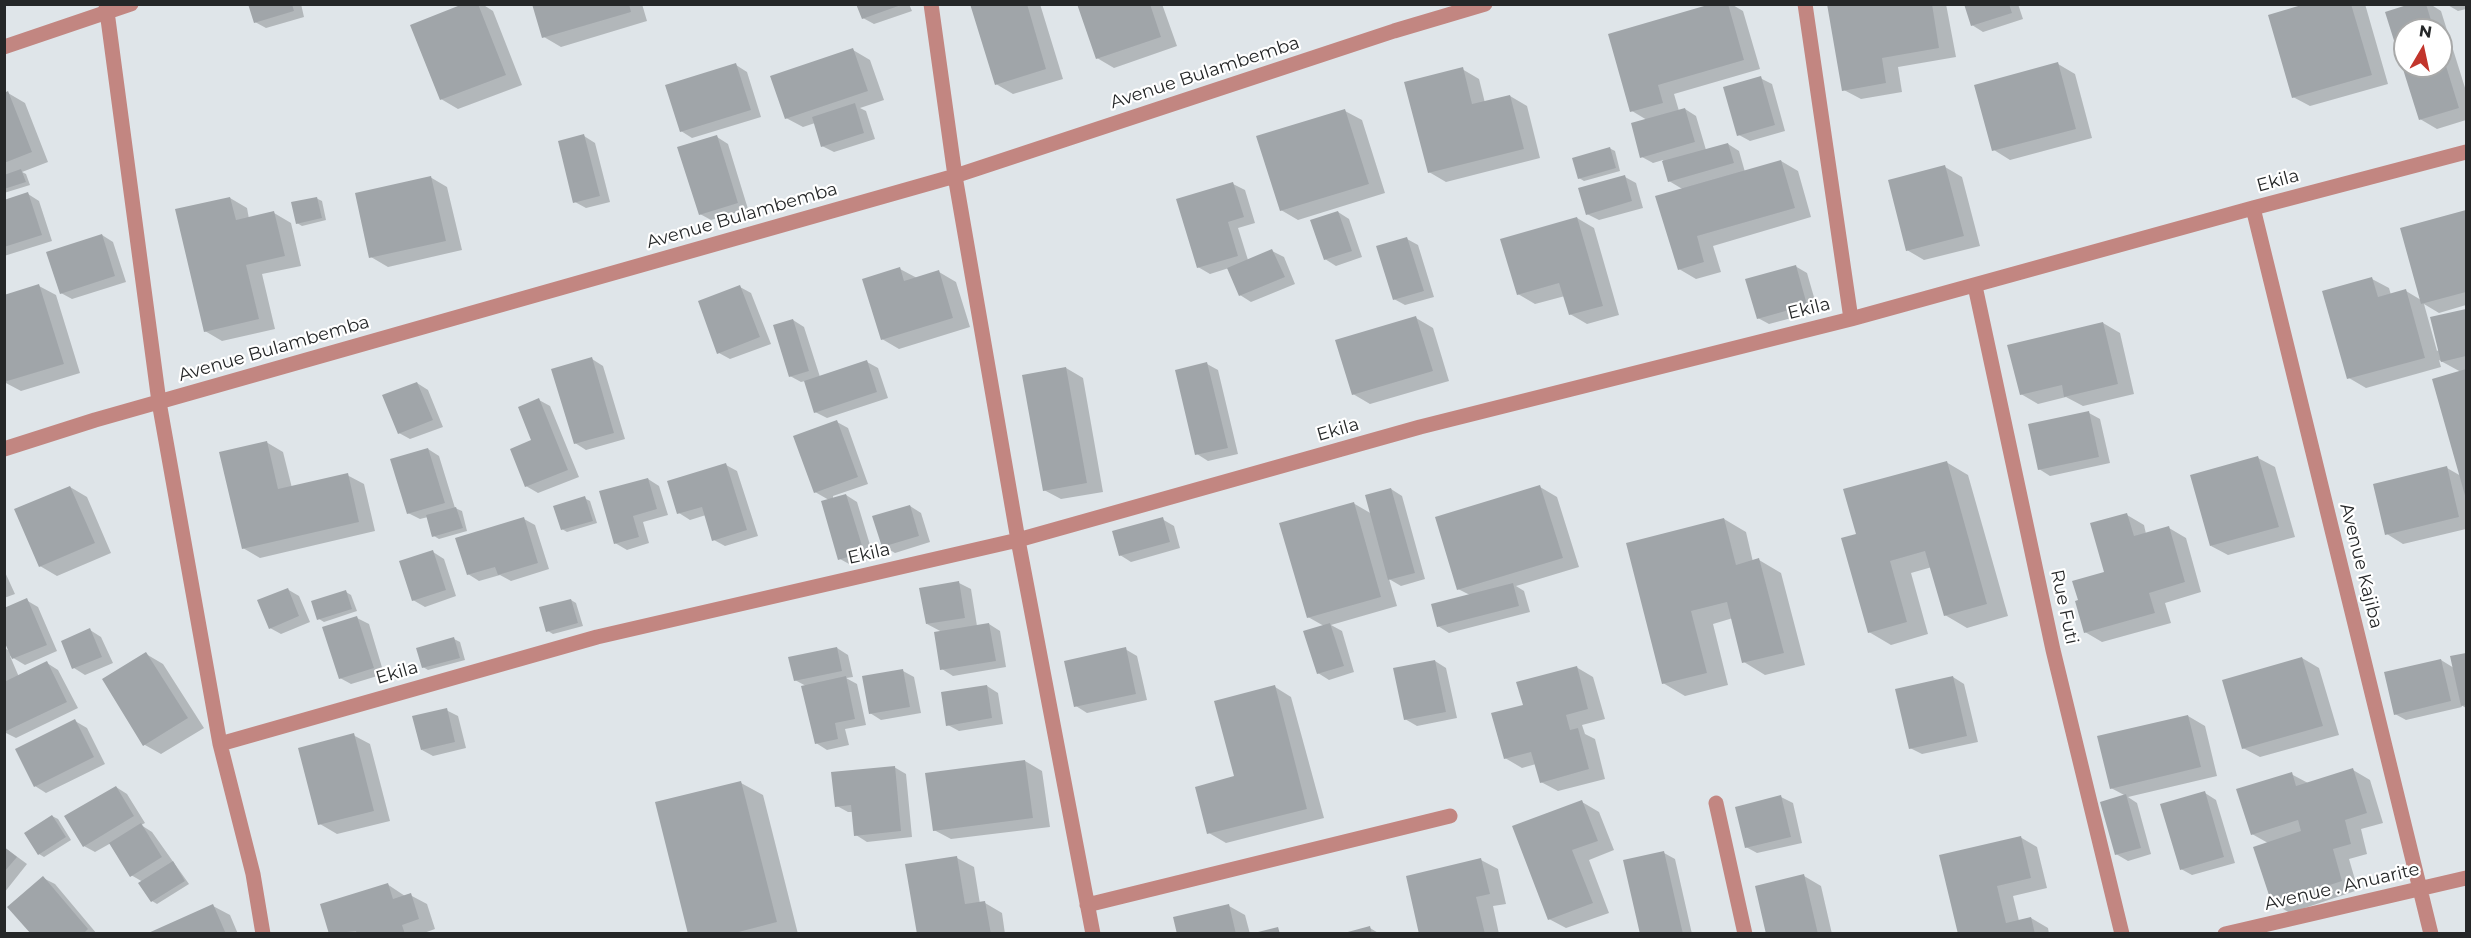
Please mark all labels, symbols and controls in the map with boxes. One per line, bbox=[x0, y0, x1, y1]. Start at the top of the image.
north arrow bbox=[2393, 18, 2453, 78]
text: N bbox=[2418, 21, 2433, 42]
street label: Avenue Bulambemba bbox=[1108, 32, 1302, 114]
street label: Ekila bbox=[2254, 165, 2302, 197]
street label: Avenue Bulambemba bbox=[644, 178, 840, 254]
street label: Ekila bbox=[1785, 293, 1833, 325]
street label: Avenue Bulambemba bbox=[176, 311, 372, 387]
street label: Ekila bbox=[1314, 414, 1362, 446]
street label: Avenue Kajiba bbox=[2335, 501, 2387, 631]
street label: Ekila bbox=[846, 539, 892, 569]
street label: Rue Futi bbox=[2046, 568, 2082, 646]
street label: Ekila bbox=[373, 657, 421, 689]
street label: Avenue . Anuarite bbox=[2262, 859, 2422, 915]

